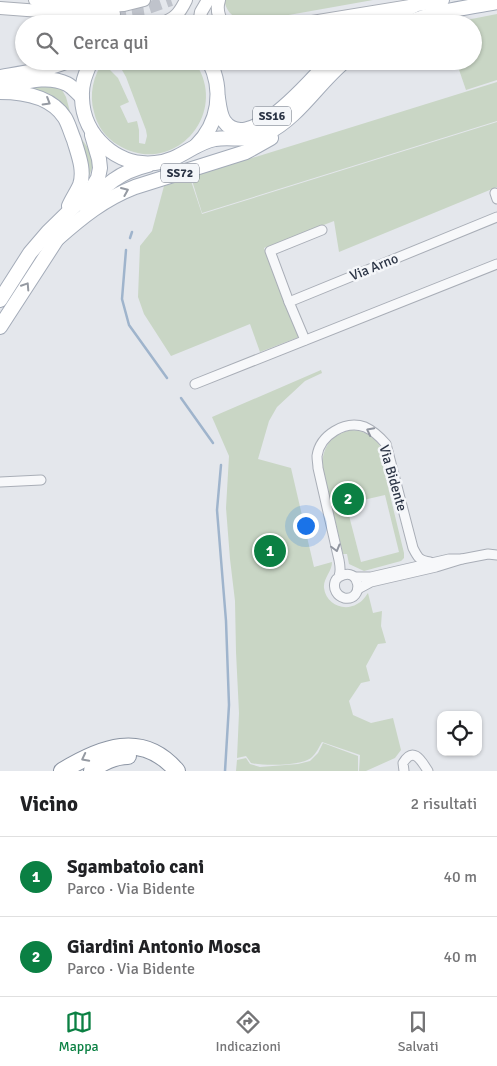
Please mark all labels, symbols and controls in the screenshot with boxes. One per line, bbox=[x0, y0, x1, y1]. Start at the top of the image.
search box bbox=[15, 15, 482, 70]
icon: search bbox=[33, 29, 61, 57]
text: Cerca qui bbox=[73, 31, 149, 55]
one-way arrow bbox=[41, 96, 50, 106]
road number: SS16 bbox=[253, 106, 291, 125]
road number: SS72 bbox=[161, 164, 199, 182]
one-way arrow bbox=[120, 187, 129, 198]
street label: Via Arno bbox=[347, 250, 401, 284]
one-way arrow bbox=[20, 283, 30, 292]
one-way arrow bbox=[366, 427, 375, 437]
street label: Via Bidente bbox=[375, 443, 411, 513]
pin: 2 bbox=[332, 480, 364, 518]
your location bbox=[293, 513, 319, 539]
pin: 1 bbox=[254, 532, 286, 570]
one-way arrow bbox=[331, 544, 341, 552]
map controls bbox=[437, 711, 482, 756]
button: locate bbox=[437, 711, 482, 756]
one-way arrow bbox=[81, 752, 90, 762]
text: Vicino bbox=[20, 791, 78, 817]
text: 2 risultati bbox=[411, 794, 477, 814]
text: Sgambatoio cani bbox=[67, 855, 204, 879]
text: 1 bbox=[32, 867, 40, 887]
text: 40 m bbox=[443, 867, 477, 887]
text: Parco · Via Bidente bbox=[67, 879, 195, 899]
text: Giardini Antonio Mosca bbox=[67, 935, 261, 959]
text: 2 bbox=[32, 947, 40, 967]
text: 40 m bbox=[443, 947, 477, 967]
text: Parco · Via Bidente bbox=[67, 959, 195, 979]
tab: Mappa bbox=[58, 1008, 99, 1055]
tab: Indicazioni bbox=[215, 1008, 281, 1055]
tab: Salvati bbox=[398, 1008, 439, 1055]

